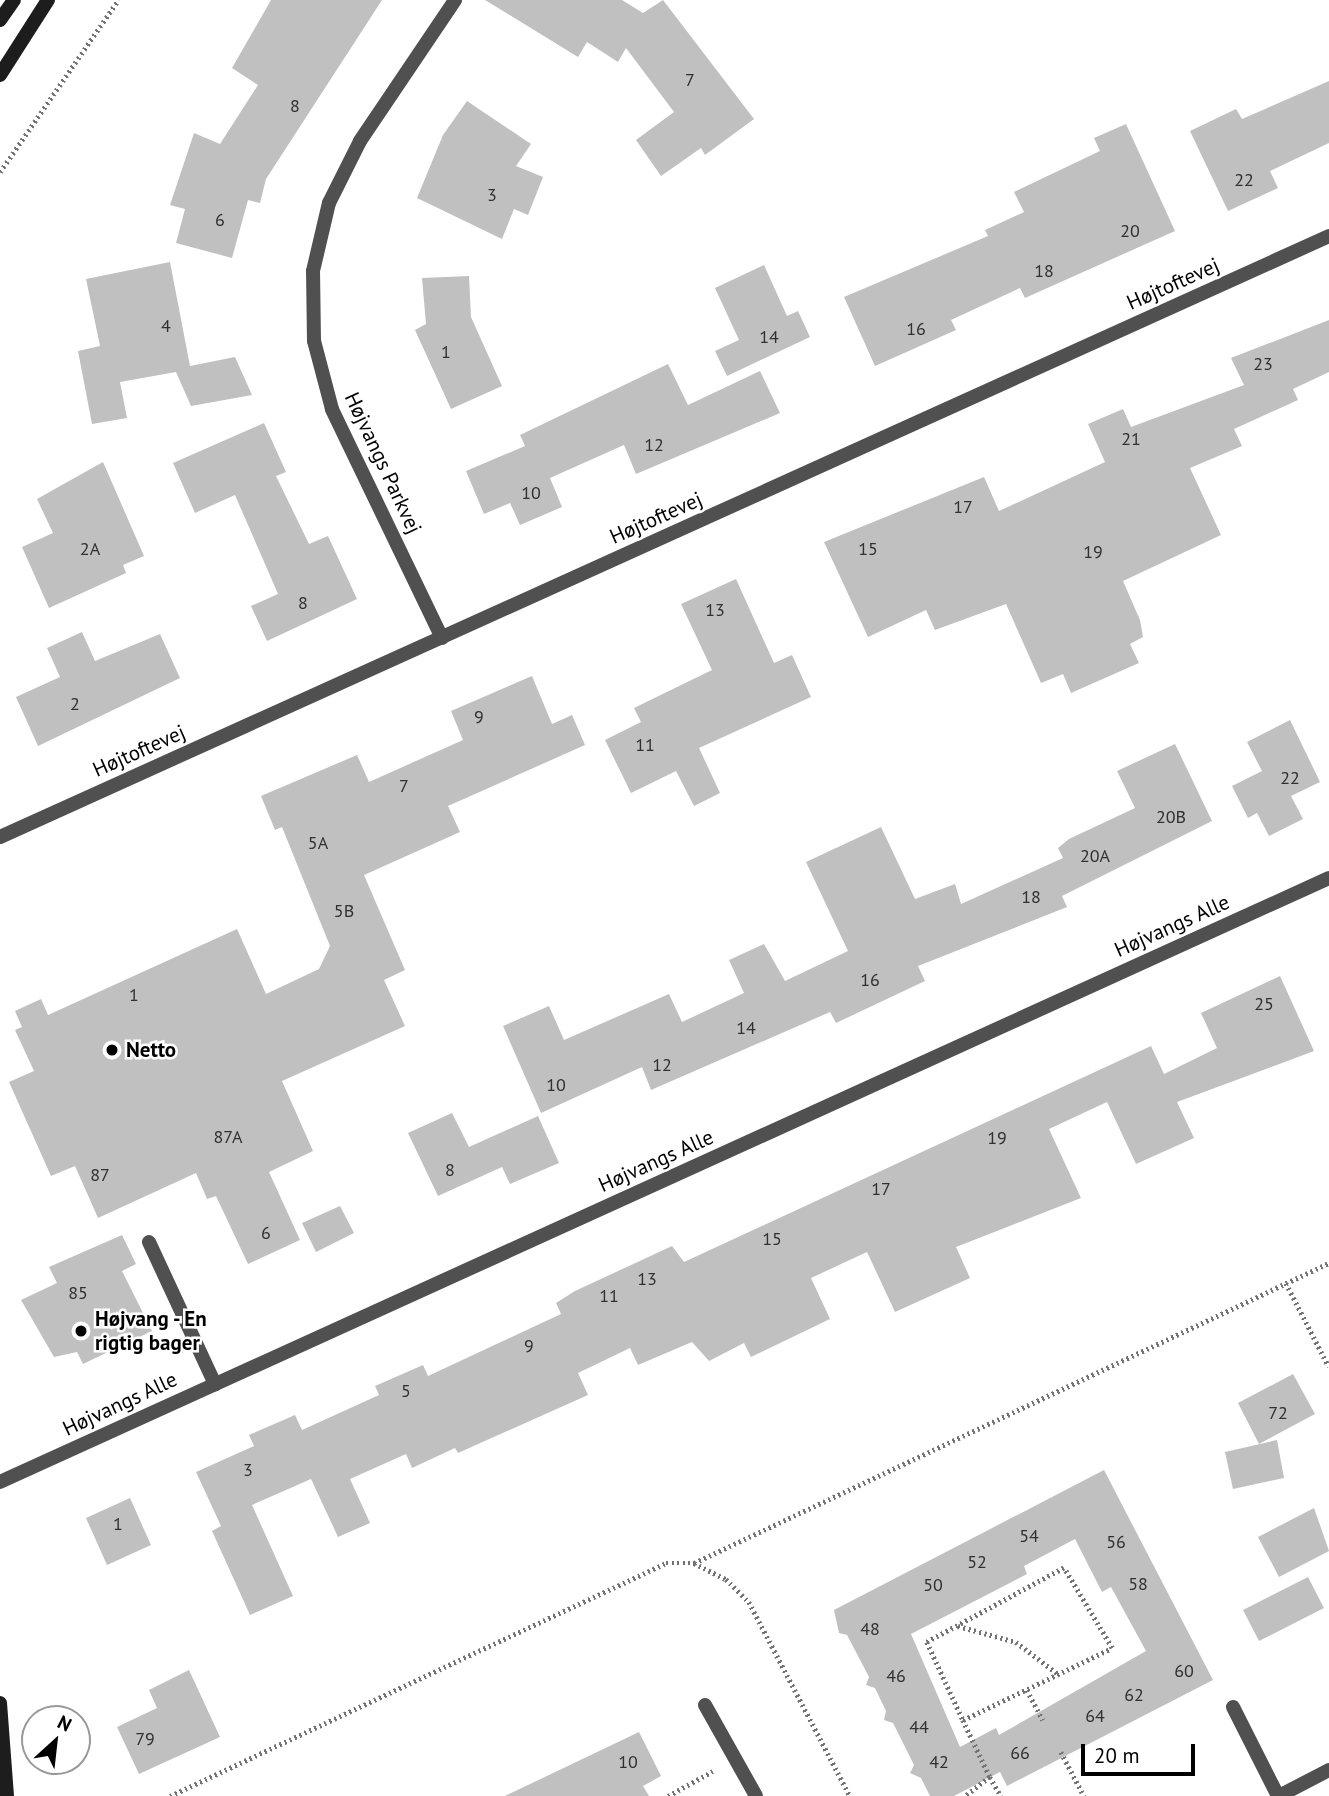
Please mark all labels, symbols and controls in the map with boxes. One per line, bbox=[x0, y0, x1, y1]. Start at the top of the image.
house number: 7 bbox=[685, 69, 695, 91]
house number: 8 bbox=[290, 95, 300, 117]
house number: 22 bbox=[1234, 169, 1254, 191]
house number: 3 bbox=[487, 184, 497, 206]
house number: 6 bbox=[215, 209, 225, 231]
house number: 20 bbox=[1120, 220, 1140, 242]
street label: Højtoftevej bbox=[1123, 252, 1223, 316]
house number: 18 bbox=[1034, 260, 1054, 282]
house number: 4 bbox=[161, 315, 171, 337]
house number: 16 bbox=[906, 318, 926, 340]
house number: 14 bbox=[759, 326, 779, 348]
house number: 1 bbox=[441, 341, 451, 363]
house number: 23 bbox=[1253, 353, 1273, 375]
street label: Højvangs Parkvej bbox=[339, 388, 427, 538]
house number: 21 bbox=[1121, 428, 1141, 450]
house number: 12 bbox=[644, 434, 664, 456]
house number: 10 bbox=[521, 482, 541, 504]
street label: Højtoftevej bbox=[606, 486, 706, 550]
house number: 17 bbox=[953, 496, 973, 518]
house number: 2A bbox=[80, 538, 100, 560]
house number: 15 bbox=[858, 538, 878, 560]
house number: 19 bbox=[1083, 541, 1103, 563]
house number: 8 bbox=[298, 592, 308, 614]
house number: 13 bbox=[705, 599, 725, 621]
house number: 2 bbox=[70, 693, 80, 715]
house number: 9 bbox=[474, 706, 484, 728]
street label: Højtoftevej bbox=[89, 719, 189, 783]
house number: 11 bbox=[635, 734, 655, 756]
house number: 22 bbox=[1280, 767, 1300, 789]
house number: 7 bbox=[399, 775, 409, 797]
house number: 20B bbox=[1156, 806, 1186, 828]
house number: 5A bbox=[308, 832, 328, 854]
house number: 20A bbox=[1080, 845, 1110, 867]
house number: 18 bbox=[1021, 886, 1041, 908]
street label: Højvangs Alle bbox=[1110, 889, 1234, 963]
house number: 5B bbox=[334, 900, 354, 922]
house number: 16 bbox=[860, 969, 880, 991]
house number: 1 bbox=[129, 984, 139, 1006]
house number: 25 bbox=[1254, 993, 1274, 1015]
house number: 14 bbox=[736, 1017, 756, 1039]
place label: Netto bbox=[126, 1037, 176, 1063]
marker: Netto bbox=[104, 1042, 120, 1058]
house number: 12 bbox=[652, 1054, 672, 1076]
house number: 10 bbox=[546, 1074, 566, 1096]
street label: Højvangs Alle bbox=[594, 1124, 718, 1198]
house number: 87A bbox=[213, 1126, 243, 1148]
house number: 19 bbox=[987, 1127, 1007, 1149]
house number: 8 bbox=[445, 1159, 455, 1181]
house number: 87 bbox=[90, 1164, 110, 1186]
house number: 17 bbox=[871, 1178, 891, 1200]
house number: 6 bbox=[261, 1222, 271, 1244]
house number: 15 bbox=[762, 1228, 782, 1250]
house number: 13 bbox=[637, 1268, 657, 1290]
house number: 85 bbox=[68, 1282, 88, 1304]
house number: 11 bbox=[599, 1285, 619, 1307]
place label: Højvang - En rigtig bager bbox=[95, 1306, 209, 1356]
marker: Højvang - En rigtig bager bbox=[73, 1323, 89, 1339]
house number: 9 bbox=[524, 1335, 534, 1357]
street label: Højvangs Alle bbox=[59, 1366, 181, 1442]
house number: 5 bbox=[401, 1380, 411, 1402]
house number: 72 bbox=[1268, 1402, 1288, 1424]
house number: 3 bbox=[243, 1459, 253, 1481]
house number: 1 bbox=[113, 1513, 123, 1535]
house number: 54 bbox=[1019, 1525, 1039, 1547]
house number: 56 bbox=[1106, 1531, 1126, 1553]
house number: 52 bbox=[967, 1551, 987, 1573]
house number: 58 bbox=[1128, 1573, 1148, 1595]
house number: 50 bbox=[923, 1574, 943, 1596]
house number: 48 bbox=[860, 1618, 880, 1640]
house number: 60 bbox=[1174, 1660, 1194, 1682]
house number: 46 bbox=[886, 1665, 906, 1687]
house number: 62 bbox=[1124, 1684, 1144, 1706]
north arrow bbox=[21, 1705, 91, 1775]
house number: 64 bbox=[1085, 1705, 1105, 1727]
text: N bbox=[54, 1710, 76, 1737]
house number: 44 bbox=[909, 1716, 929, 1738]
house number: 79 bbox=[135, 1728, 155, 1750]
scale bar bbox=[1084, 1730, 1198, 1774]
house number: 66 bbox=[1010, 1742, 1030, 1764]
text: 20 m bbox=[1094, 1742, 1140, 1769]
house number: 10 bbox=[618, 1751, 638, 1773]
house number: 42 bbox=[929, 1751, 949, 1773]

